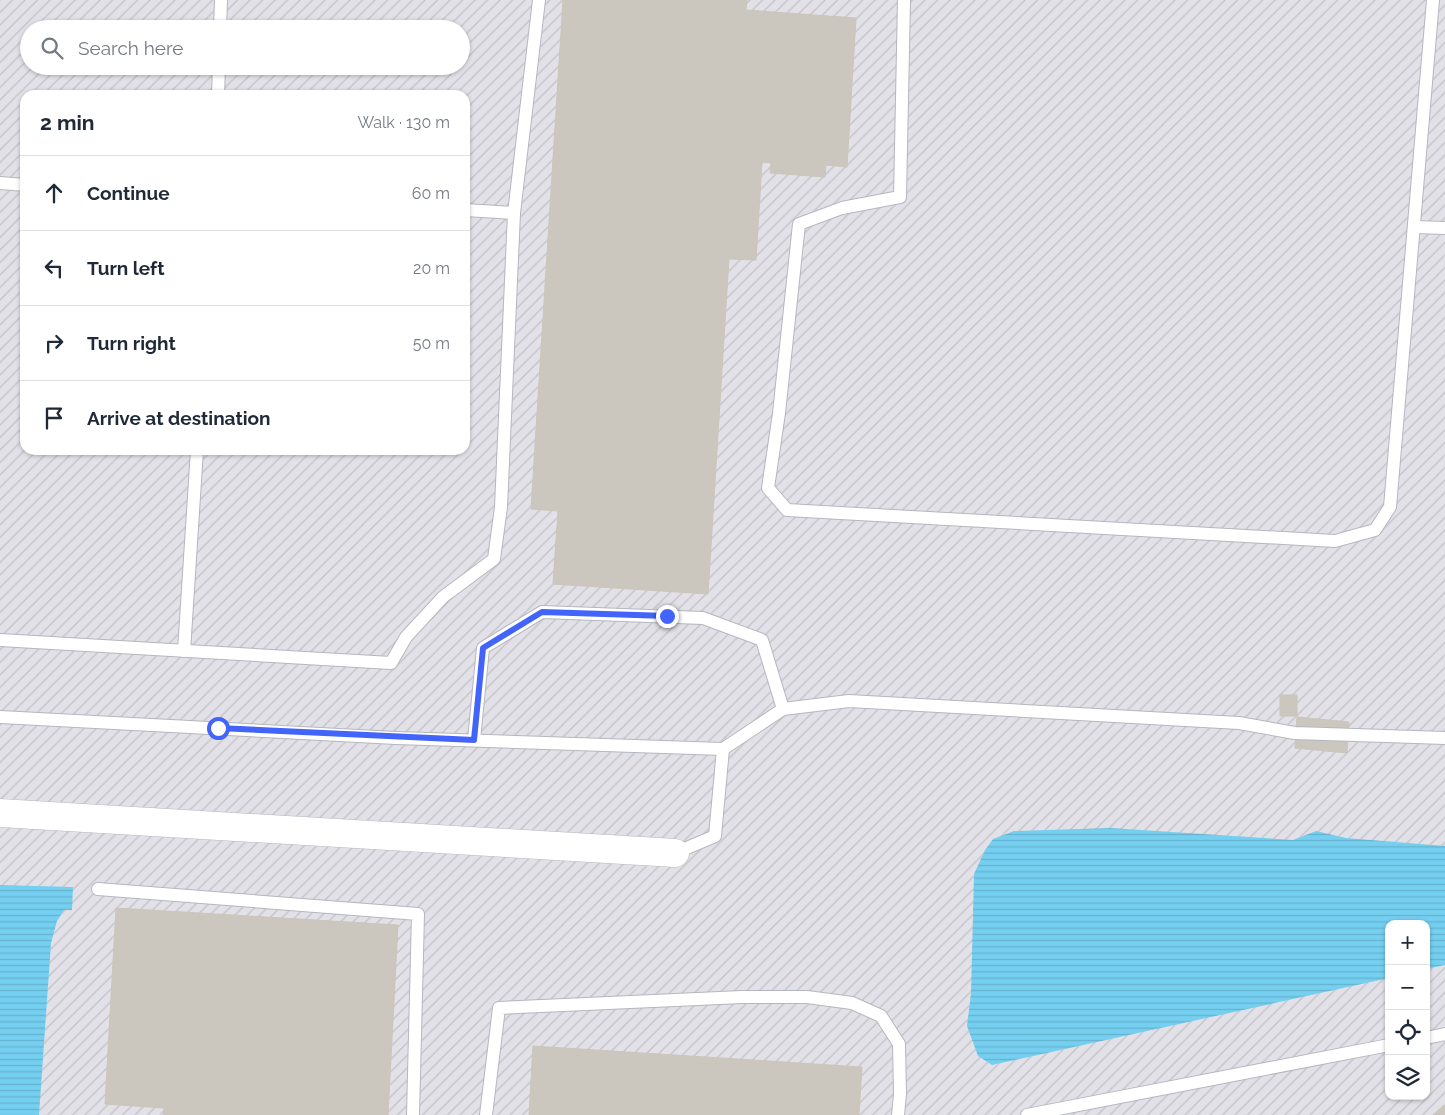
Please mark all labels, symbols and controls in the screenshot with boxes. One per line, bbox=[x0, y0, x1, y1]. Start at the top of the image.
search box bbox=[20, 20, 470, 75]
icon: search bbox=[38, 34, 66, 62]
text: Search here bbox=[78, 37, 184, 59]
text: 2 min bbox=[40, 110, 94, 135]
text: Walk · 130 m bbox=[357, 113, 450, 132]
icon: ahead bbox=[40, 179, 68, 207]
text: Continue bbox=[87, 182, 170, 204]
text: 60 m bbox=[412, 184, 450, 203]
icon: left bbox=[40, 254, 68, 282]
text: Turn left bbox=[87, 257, 164, 279]
text: 20 m bbox=[413, 259, 450, 278]
icon: right bbox=[40, 329, 68, 357]
text: Turn right bbox=[87, 332, 176, 354]
text: 50 m bbox=[413, 334, 450, 353]
icon: arrive bbox=[40, 404, 68, 432]
text: Arrive at destination bbox=[87, 407, 271, 429]
route end bbox=[656, 605, 679, 628]
route start bbox=[207, 717, 230, 740]
map controls bbox=[1385, 920, 1430, 1100]
button: + bbox=[1385, 920, 1430, 965]
button: − bbox=[1385, 965, 1430, 1010]
button: locate bbox=[1385, 1010, 1430, 1055]
button: layers bbox=[1385, 1055, 1430, 1100]

